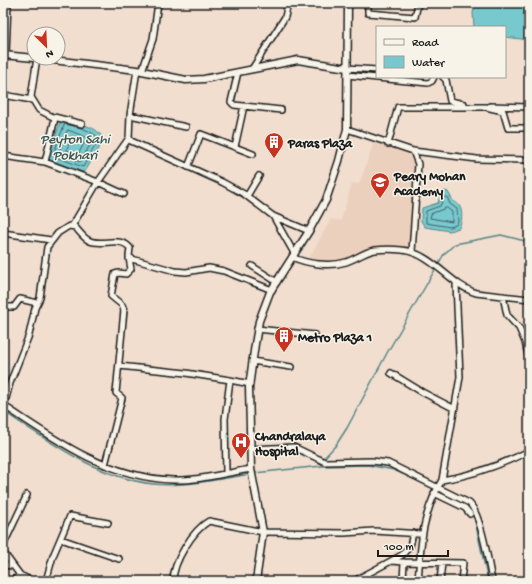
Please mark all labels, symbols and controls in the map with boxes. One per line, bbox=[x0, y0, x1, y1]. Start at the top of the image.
north arrow bbox=[26, 26, 66, 66]
legend bbox=[376, 26, 506, 78]
text: Road bbox=[412, 37, 439, 51]
text: N bbox=[44, 46, 55, 60]
text: Water bbox=[412, 57, 446, 71]
building icon: Paras Plaza bbox=[263, 131, 285, 159]
water label: Peyton Sahi Pokhari bbox=[40, 132, 112, 165]
place label: Paras Plaza bbox=[287, 137, 353, 152]
place label: Peary Mohan Academy bbox=[393, 170, 466, 200]
school or university icon: Peary Mohan Academy bbox=[369, 171, 391, 199]
building icon: Metro Plaza 1 bbox=[273, 325, 295, 353]
place label: Metro Plaza 1 bbox=[298, 331, 372, 346]
place label: Chandralaya Hospital bbox=[254, 430, 326, 461]
hospital icon: Chandralaya Hospital bbox=[230, 431, 252, 459]
scale bar bbox=[378, 532, 448, 558]
text: 100 m bbox=[383, 541, 414, 555]

